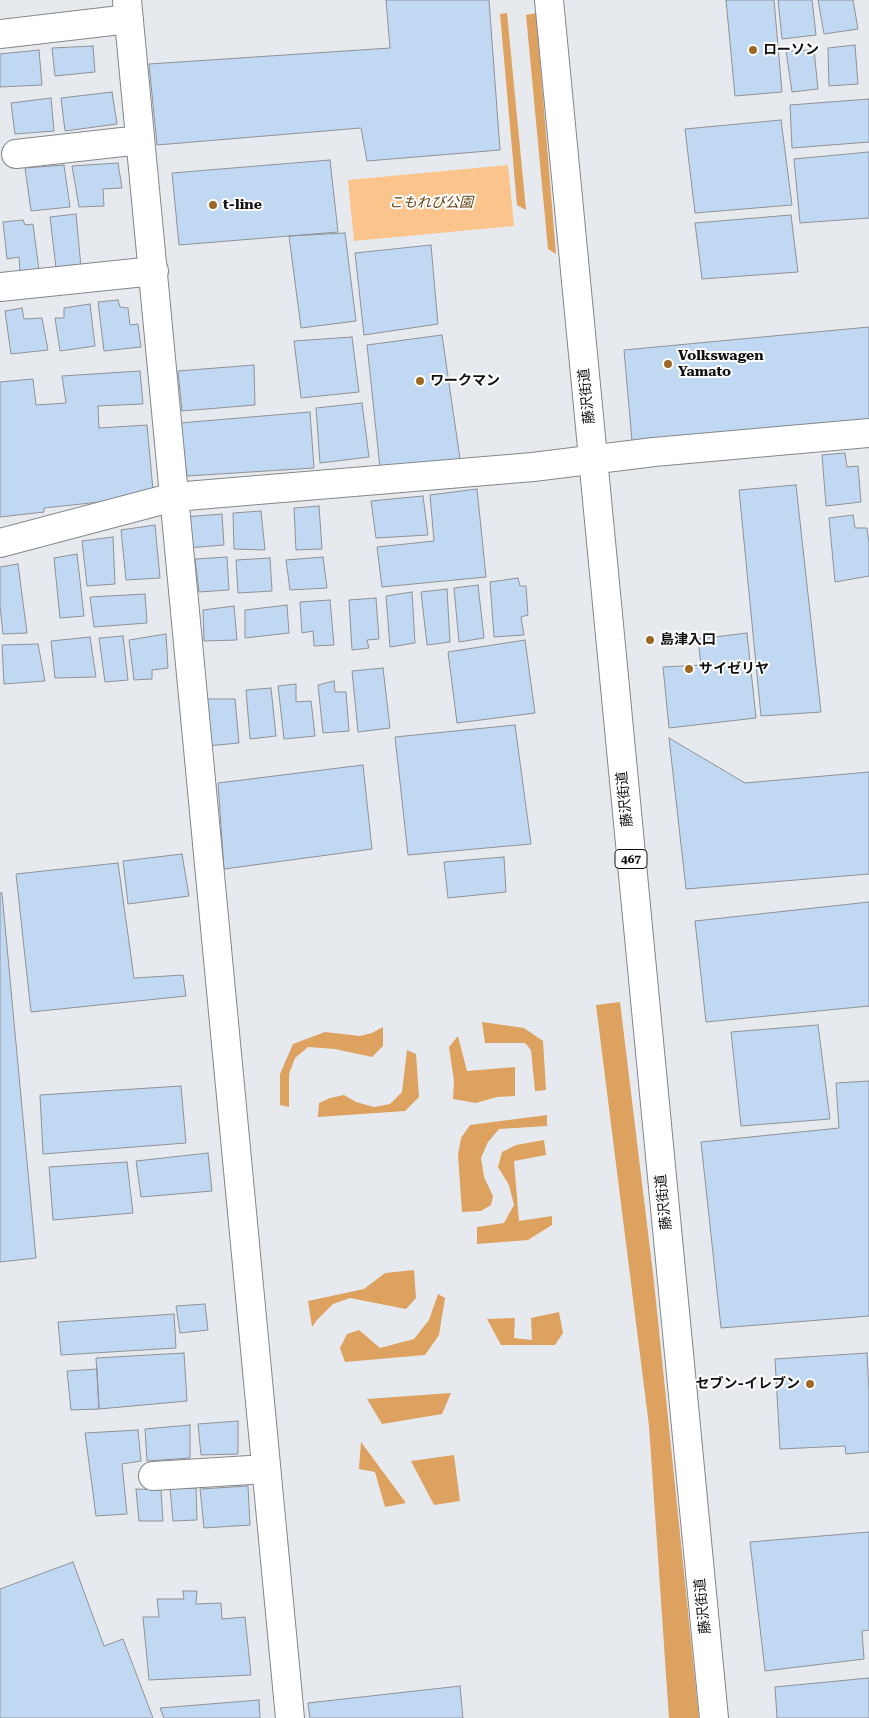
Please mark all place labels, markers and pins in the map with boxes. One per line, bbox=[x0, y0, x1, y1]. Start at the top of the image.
place label: ローソン bbox=[763, 42, 819, 58]
marker: ローソン bbox=[747, 44, 759, 56]
place label: t-line bbox=[223, 197, 262, 213]
marker: t-line bbox=[207, 199, 219, 211]
place label: Volkswagen Yamato bbox=[678, 348, 764, 381]
marker: Volkswagen Yamato bbox=[662, 358, 674, 370]
place label: ワークマン bbox=[430, 373, 500, 389]
marker: ワークマン bbox=[414, 375, 426, 387]
place label: 島津入口 bbox=[660, 632, 716, 648]
marker: 島津入口 bbox=[644, 634, 656, 646]
place label: サイゼリヤ bbox=[699, 661, 769, 677]
marker: サイゼリヤ bbox=[683, 663, 695, 675]
place label: セブン-イレブン bbox=[696, 1376, 800, 1392]
marker: セブン-イレブン bbox=[804, 1378, 816, 1390]

